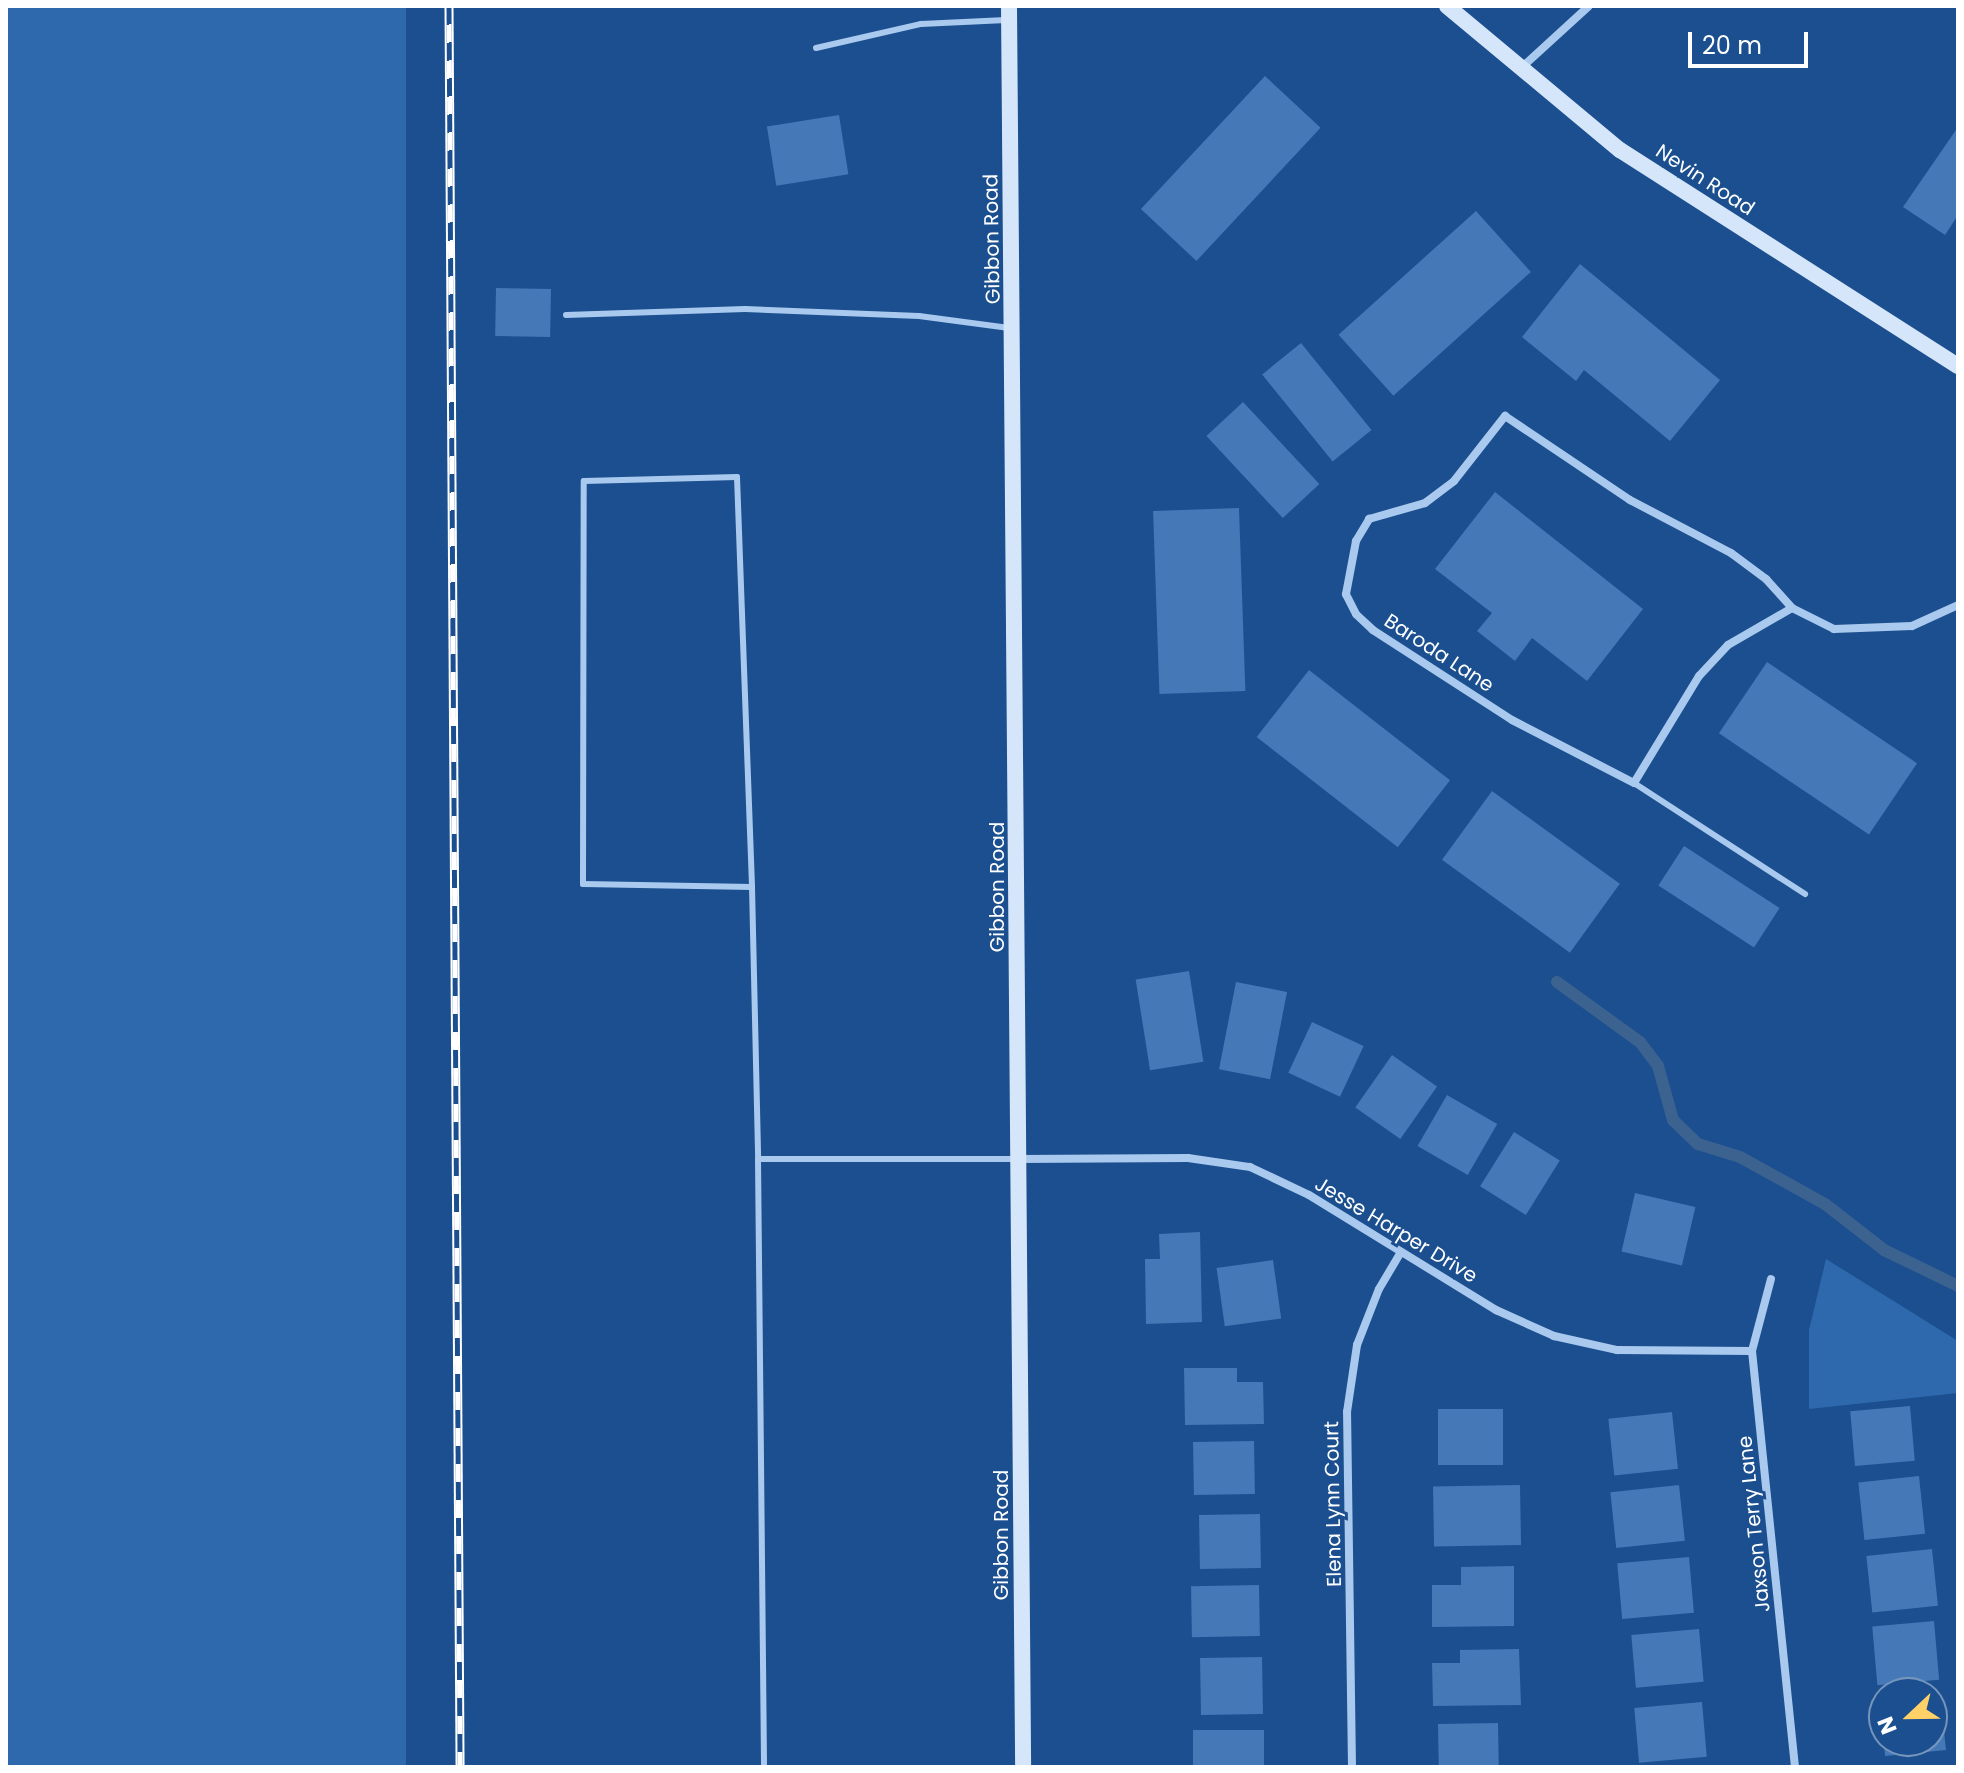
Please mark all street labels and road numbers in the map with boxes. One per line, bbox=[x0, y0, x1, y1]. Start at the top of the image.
street label: Nevin Road bbox=[1651, 139, 1759, 221]
street label: Gibbon Road bbox=[979, 174, 1005, 304]
street label: Baroda Lane bbox=[1380, 609, 1498, 697]
street label: Gibbon Road bbox=[985, 822, 1009, 952]
street label: Jesse Harper Drive bbox=[1310, 1172, 1482, 1288]
street label: Elena Lynn Court bbox=[1320, 1421, 1346, 1587]
street label: Jaxson Terry Lane bbox=[1733, 1435, 1775, 1613]
street label: Gibbon Road bbox=[989, 1470, 1013, 1600]

